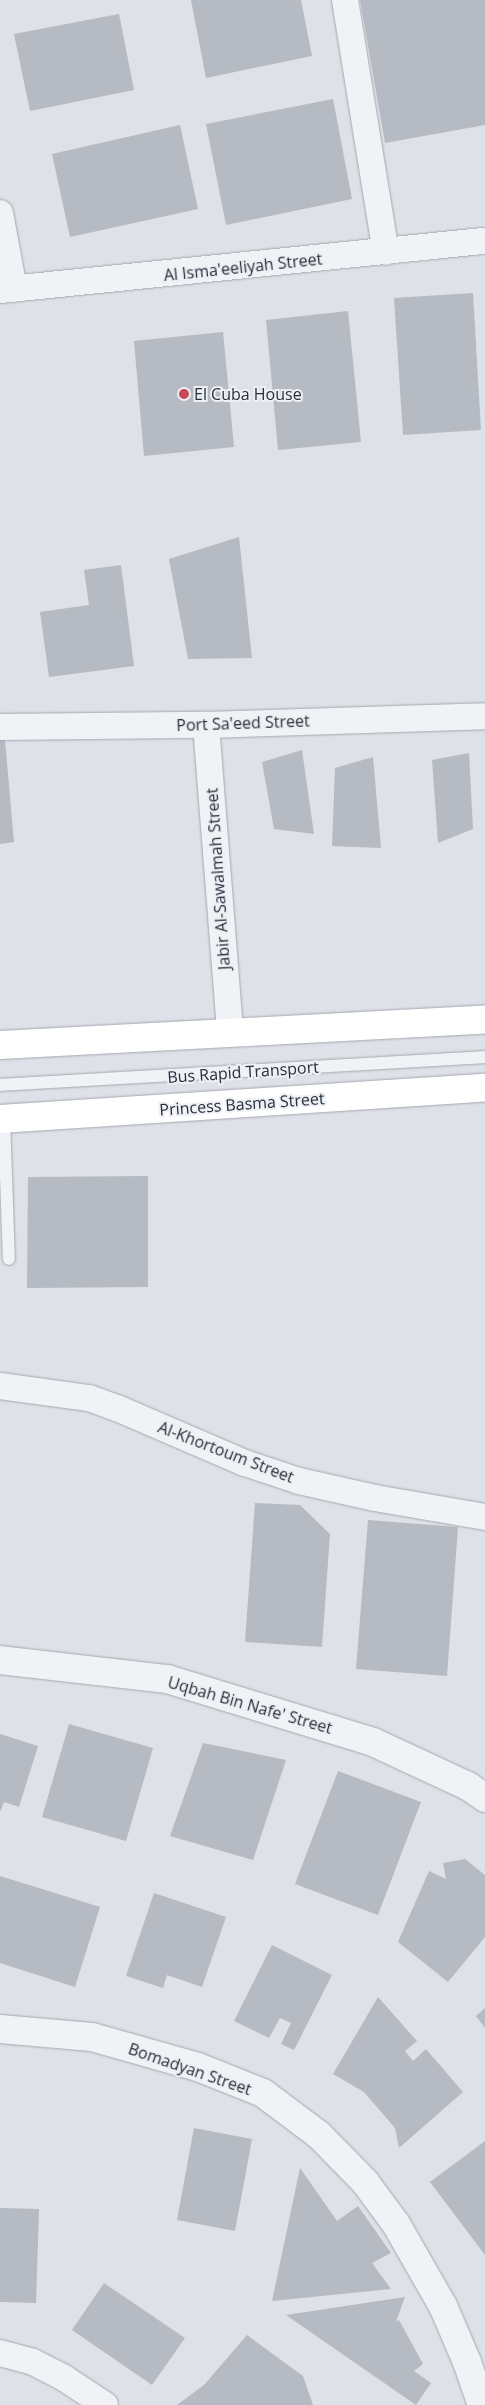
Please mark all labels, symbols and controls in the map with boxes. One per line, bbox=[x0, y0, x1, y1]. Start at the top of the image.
street label: Al Isma'eeliyah Street bbox=[163, 249, 323, 285]
place label: El Cuba House bbox=[194, 384, 302, 404]
marker: El Cuba House bbox=[178, 388, 190, 400]
street label: Port Sa'eed Street bbox=[176, 711, 310, 735]
street label: Jabir Al-Sawalmah Street bbox=[202, 787, 234, 971]
street label: Bus Rapid Transport bbox=[167, 1057, 319, 1087]
street label: Princess Basma Street bbox=[159, 1089, 325, 1119]
street label: Al-Khortoum Street bbox=[155, 1417, 297, 1487]
street label: Uqbah Bin Nafe' Street bbox=[166, 1672, 334, 1738]
street label: Bomadyan Street bbox=[126, 2039, 254, 2099]

